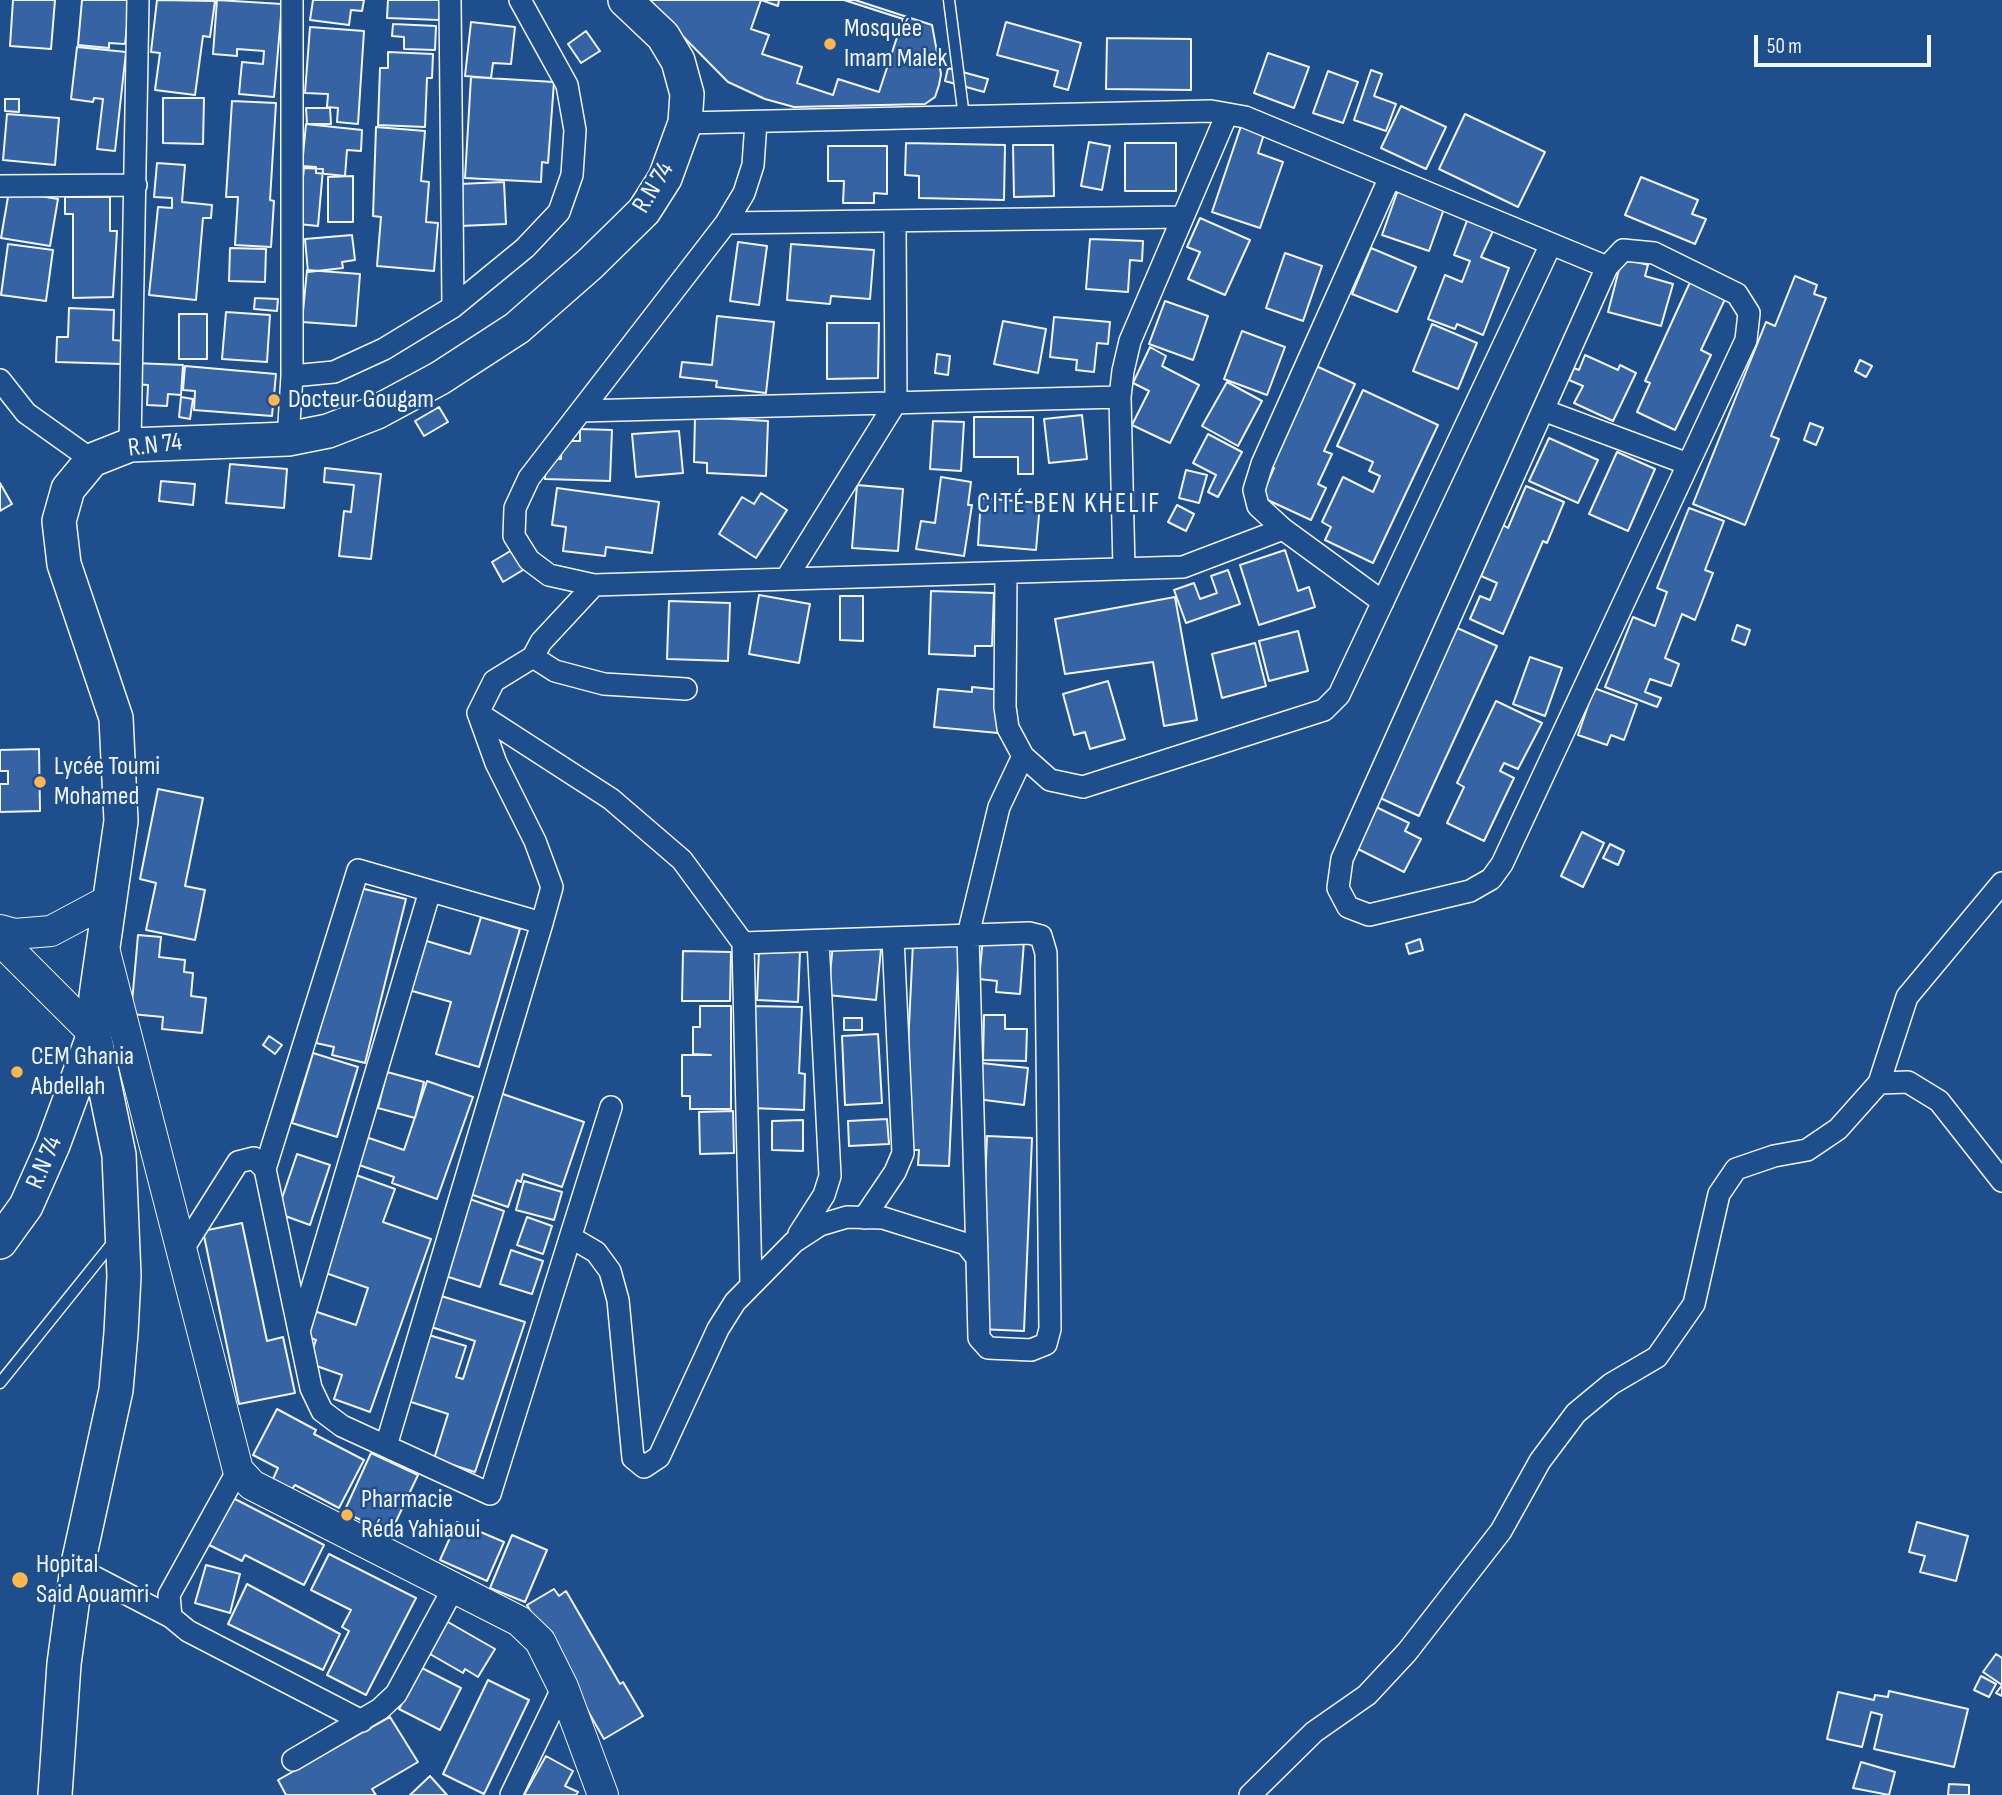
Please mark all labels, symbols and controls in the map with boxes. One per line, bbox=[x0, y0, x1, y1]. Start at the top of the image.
place label: Mosquée Imam Malek bbox=[844, 13, 947, 74]
scale bar bbox=[1757, 21, 1934, 65]
text: 50 m bbox=[1767, 34, 1802, 59]
marker: Mosquée Imam Malek bbox=[822, 36, 838, 52]
street label: R.N 74 bbox=[627, 157, 681, 219]
place label: Docteur Gougam bbox=[288, 384, 434, 416]
marker: Docteur Gougam bbox=[266, 392, 282, 408]
street label: R.N 74 bbox=[126, 427, 184, 465]
district label: CITÉ BEN KHELIF bbox=[979, 488, 1159, 522]
place label: Lycée Toumi Mohamed bbox=[54, 751, 160, 812]
marker: Lycée Toumi Mohamed bbox=[32, 774, 48, 790]
place label: CEM Ghania Abdellah bbox=[31, 1041, 134, 1102]
marker: CEM Ghania Abdellah bbox=[9, 1064, 25, 1080]
street label: R.N 74 bbox=[20, 1132, 70, 1194]
place label: Pharmacie Réda Yahiaoui bbox=[361, 1484, 480, 1546]
marker: Pharmacie Réda Yahiaoui bbox=[339, 1507, 355, 1523]
place label: Hopital Said Aouamri bbox=[36, 1549, 149, 1610]
marker: Hopital Said Aouamri bbox=[10, 1570, 30, 1590]

